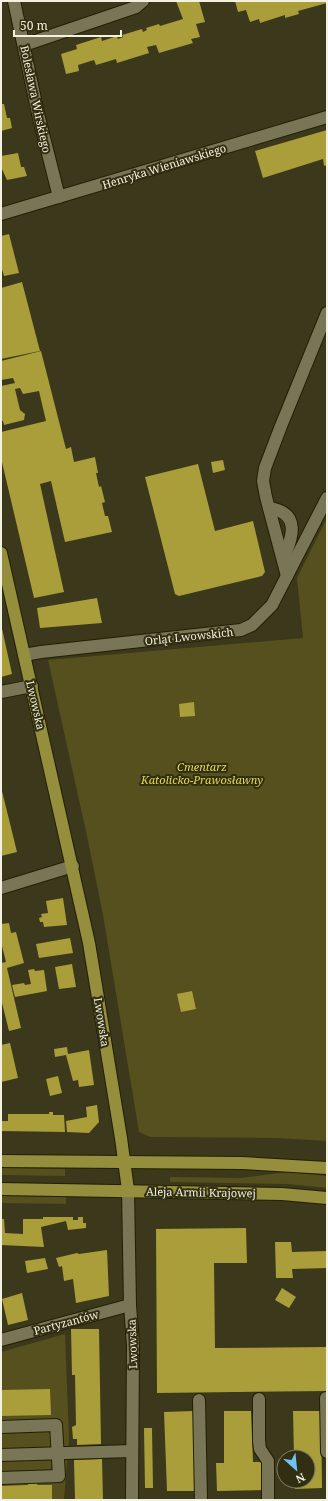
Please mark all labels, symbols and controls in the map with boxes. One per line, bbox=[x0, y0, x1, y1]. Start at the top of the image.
scale bar bbox=[14, 12, 121, 38]
text: 50 m bbox=[20, 17, 48, 34]
street label: Bolesława Wirskiego bbox=[17, 44, 55, 154]
street label: Henryka Wieniawskiego bbox=[100, 140, 228, 192]
street label: Orląt Lwowskich bbox=[144, 624, 234, 648]
street label: Lwowska bbox=[23, 679, 49, 731]
park label: Cmentarz Katolicko-Prawosławny bbox=[140, 759, 263, 787]
street label: Lwowska bbox=[91, 996, 113, 1048]
street label: Aleja Armii Krajowej bbox=[146, 1184, 256, 1200]
street label: Partyzantów bbox=[32, 1306, 101, 1338]
street label: Lwowska bbox=[124, 1319, 140, 1369]
north arrow bbox=[276, 1449, 316, 1489]
text: N bbox=[293, 1470, 308, 1487]

